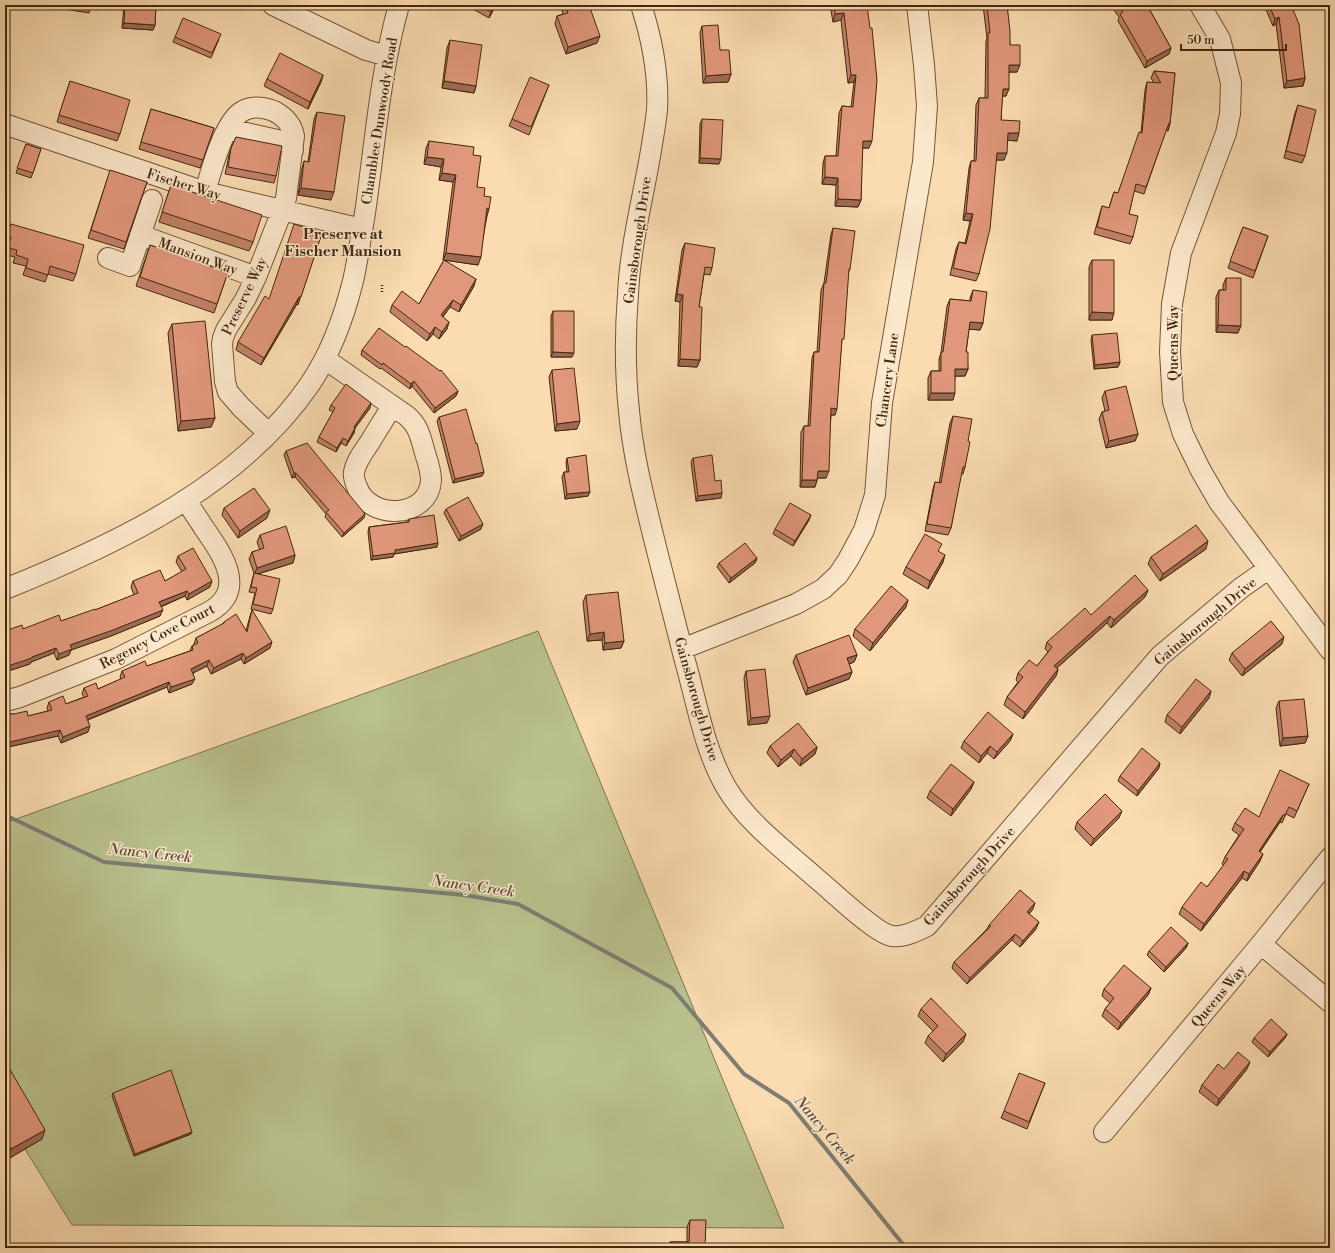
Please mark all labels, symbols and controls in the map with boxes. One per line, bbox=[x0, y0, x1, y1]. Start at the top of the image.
scale bar bbox=[1181, 26, 1286, 52]
text: 50 m bbox=[1187, 33, 1215, 48]
street label: Chamblee Dunwoody Road bbox=[358, 36, 402, 206]
street label: Fischer Way bbox=[144, 165, 223, 205]
street label: Gainsborough Drive bbox=[620, 175, 656, 305]
district label: Preserve at Fischer Mansion bbox=[285, 225, 402, 261]
street label: Mansion Way bbox=[155, 234, 240, 280]
street label: Preserve Way bbox=[218, 254, 272, 338]
street label: Queens Way bbox=[1165, 305, 1183, 381]
street label: Chancery Lane bbox=[872, 332, 904, 429]
street label: Gainsborough Drive bbox=[1151, 574, 1261, 670]
street label: Regency Cove Court bbox=[97, 600, 218, 674]
street label: Gainsborough Drive bbox=[670, 635, 722, 763]
street label: Gainsborough Drive bbox=[920, 823, 1019, 930]
water label: Nancy Creek bbox=[106, 840, 193, 867]
water label: Nancy Creek bbox=[429, 871, 516, 902]
street label: Queens Way bbox=[1187, 962, 1250, 1032]
water label: Nancy Creek bbox=[790, 1091, 859, 1169]

